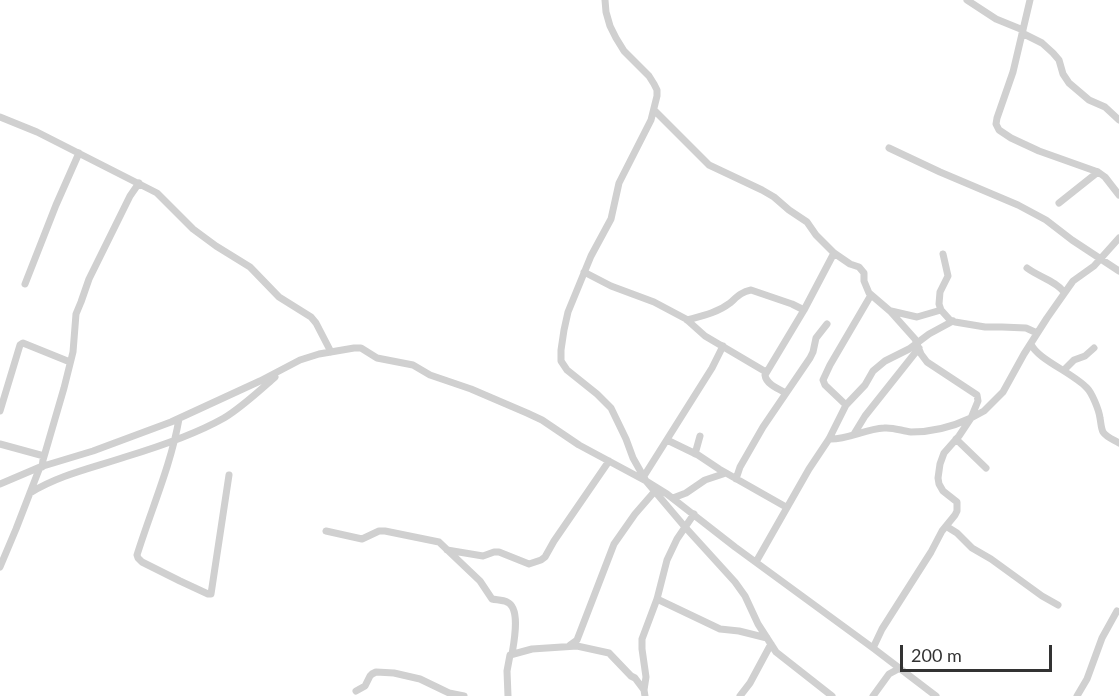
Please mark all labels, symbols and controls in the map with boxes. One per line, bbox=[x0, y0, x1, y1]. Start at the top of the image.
scale bar bbox=[903, 633, 1054, 671]
text: 200 m bbox=[911, 644, 962, 666]

